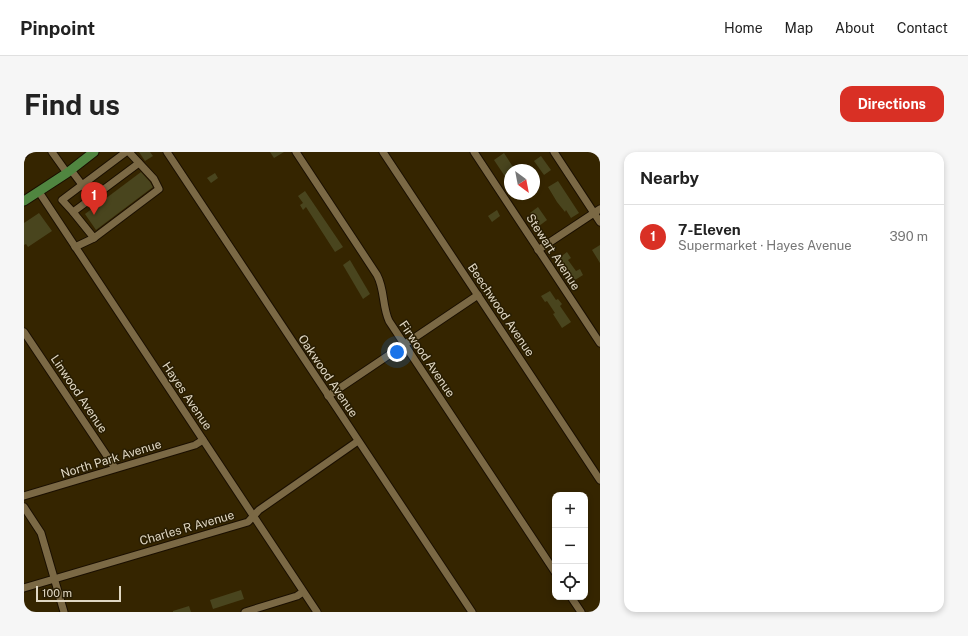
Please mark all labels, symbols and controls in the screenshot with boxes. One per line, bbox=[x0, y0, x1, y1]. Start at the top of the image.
text: Pinpoint bbox=[20, 17, 95, 39]
text: Home bbox=[724, 20, 763, 36]
text: Map bbox=[785, 20, 813, 36]
text: About bbox=[835, 20, 875, 36]
text: Contact bbox=[897, 20, 948, 36]
button: Directions bbox=[840, 86, 944, 122]
text: Find us bbox=[24, 88, 120, 121]
north arrow bbox=[504, 164, 540, 200]
text: Nearby bbox=[640, 168, 699, 188]
pin: 1 bbox=[81, 182, 107, 215]
street label: Stewart Avenue bbox=[523, 211, 583, 293]
text: 7-Eleven bbox=[678, 221, 741, 238]
text: 1 bbox=[650, 229, 656, 244]
text: 390 m bbox=[890, 229, 928, 244]
text: Supermarket · Hayes Avenue bbox=[678, 238, 852, 253]
street label: Beechwood Avenue bbox=[465, 261, 537, 359]
street label: Firwood Avenue bbox=[396, 318, 458, 400]
street label: Oakwood Avenue bbox=[295, 332, 361, 420]
your location bbox=[387, 342, 407, 362]
street label: Linwood Avenue bbox=[48, 352, 110, 436]
street label: Hayes Avenue bbox=[159, 359, 215, 433]
street label: North Park Avenue bbox=[59, 437, 163, 481]
map controls bbox=[552, 492, 588, 600]
button: + bbox=[552, 492, 588, 528]
street label: Charles R Avenue bbox=[138, 508, 236, 548]
button: − bbox=[552, 528, 588, 564]
button: locate bbox=[552, 564, 588, 600]
scale bar bbox=[36, 584, 121, 603]
text: 100 m bbox=[42, 587, 72, 599]

